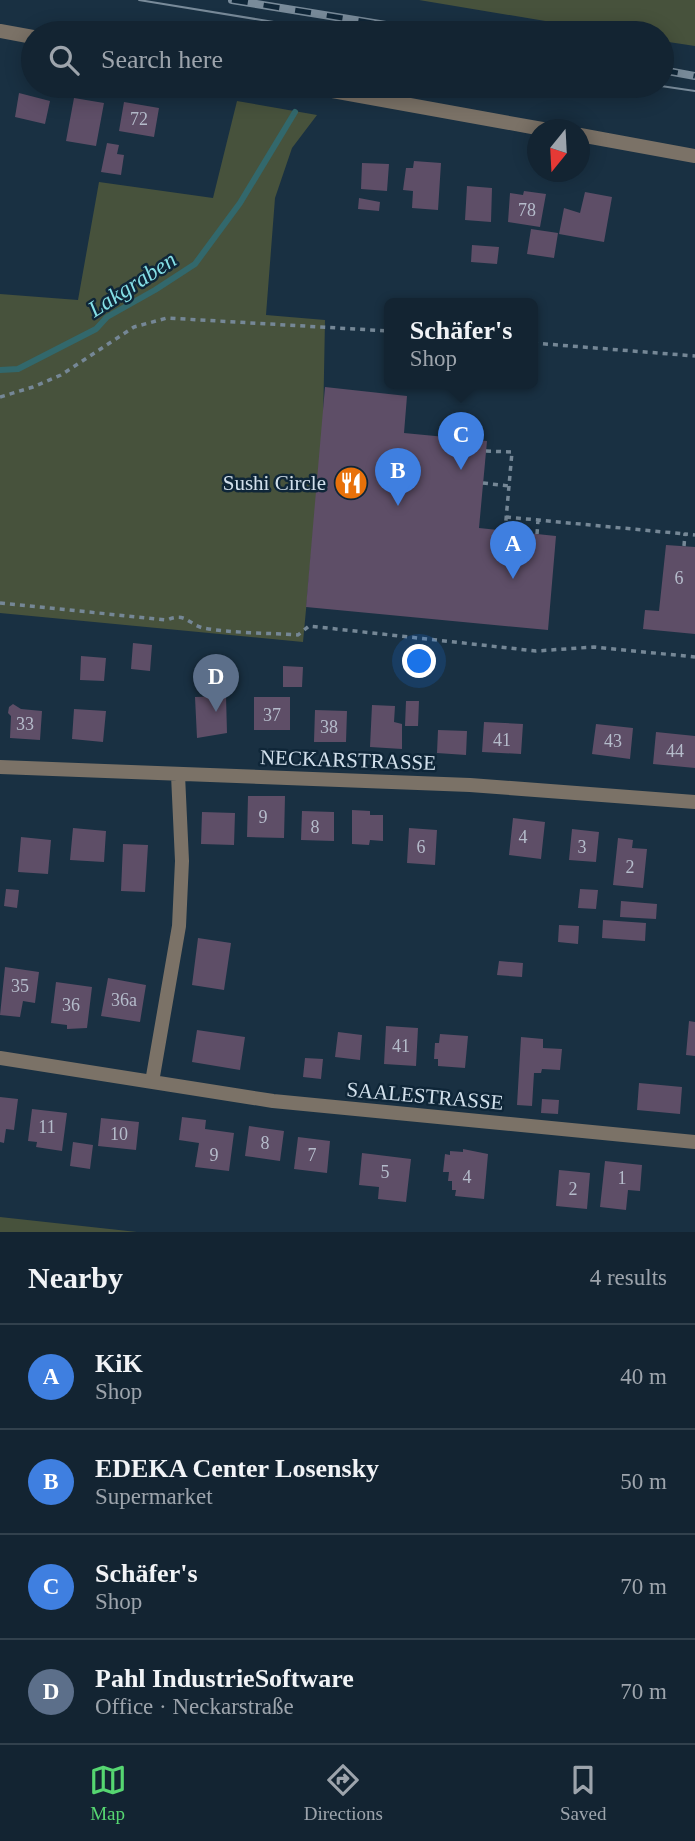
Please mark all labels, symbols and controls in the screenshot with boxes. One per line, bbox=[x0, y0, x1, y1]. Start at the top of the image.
search box bbox=[21, 21, 674, 98]
icon: search bbox=[45, 41, 83, 79]
text: Search here bbox=[101, 45, 223, 74]
house number: 72 bbox=[130, 109, 148, 129]
north arrow bbox=[527, 119, 590, 182]
house number: 78 bbox=[518, 200, 536, 220]
water label: Lakgraben bbox=[83, 247, 181, 323]
popup bbox=[384, 298, 538, 389]
text: Schäfer's bbox=[410, 316, 512, 345]
text: Shop bbox=[410, 346, 457, 371]
pin: C bbox=[438, 412, 484, 470]
pin: B bbox=[375, 448, 421, 506]
restaurant icon: Sushi Circle bbox=[332, 464, 370, 502]
place label: Sushi Circle bbox=[223, 471, 326, 495]
pin: A bbox=[490, 521, 536, 579]
house number: 6 bbox=[675, 568, 684, 588]
your location bbox=[402, 644, 436, 678]
pin: D bbox=[193, 654, 239, 712]
house number: 37 bbox=[263, 705, 281, 725]
house number: 33 bbox=[16, 714, 34, 734]
house number: 38 bbox=[320, 717, 338, 737]
house number: 41 bbox=[493, 730, 511, 750]
house number: 43 bbox=[604, 731, 622, 751]
house number: 44 bbox=[666, 741, 684, 761]
street label: NECKARSTRASSE bbox=[260, 745, 436, 775]
house number: 9 bbox=[259, 807, 268, 827]
house number: 8 bbox=[311, 817, 320, 837]
house number: 4 bbox=[519, 827, 528, 847]
house number: 6 bbox=[417, 837, 426, 857]
house number: 3 bbox=[578, 837, 587, 857]
house number: 2 bbox=[626, 857, 635, 877]
house number: 35 bbox=[11, 976, 29, 996]
house number: 36a bbox=[111, 990, 137, 1010]
house number: 36 bbox=[62, 995, 80, 1015]
house number: 41 bbox=[392, 1036, 410, 1056]
street label: SAALESTRASSE bbox=[345, 1077, 505, 1115]
house number: 11 bbox=[38, 1117, 56, 1137]
house number: 10 bbox=[110, 1124, 128, 1144]
house number: 8 bbox=[261, 1133, 270, 1153]
house number: 9 bbox=[210, 1145, 219, 1165]
house number: 7 bbox=[308, 1145, 317, 1165]
house number: 5 bbox=[381, 1162, 390, 1182]
house number: 4 bbox=[463, 1167, 472, 1187]
house number: 1 bbox=[618, 1168, 627, 1188]
house number: 2 bbox=[569, 1179, 578, 1199]
text: Nearby bbox=[28, 1261, 123, 1294]
text: 4 results bbox=[590, 1265, 667, 1290]
text: KiK bbox=[95, 1349, 143, 1378]
text: A bbox=[43, 1364, 59, 1389]
text: 40 m bbox=[620, 1364, 667, 1389]
text: Shop bbox=[95, 1379, 142, 1404]
text: EDEKA Center Losensky bbox=[95, 1454, 379, 1483]
text: B bbox=[43, 1469, 59, 1494]
text: 50 m bbox=[620, 1469, 667, 1494]
text: Supermarket bbox=[95, 1484, 213, 1509]
text: Schäfer's bbox=[95, 1559, 198, 1588]
text: C bbox=[43, 1574, 59, 1599]
text: 70 m bbox=[620, 1574, 667, 1599]
text: Shop bbox=[95, 1589, 142, 1614]
text: Pahl IndustrieSoftware bbox=[95, 1664, 354, 1693]
text: D bbox=[43, 1679, 59, 1704]
text: 70 m bbox=[620, 1679, 667, 1704]
text: Office · Neckarstraße bbox=[95, 1694, 294, 1719]
tab: Map bbox=[89, 1761, 127, 1825]
tab: Directions bbox=[304, 1761, 383, 1825]
tab: Saved bbox=[560, 1761, 606, 1825]

